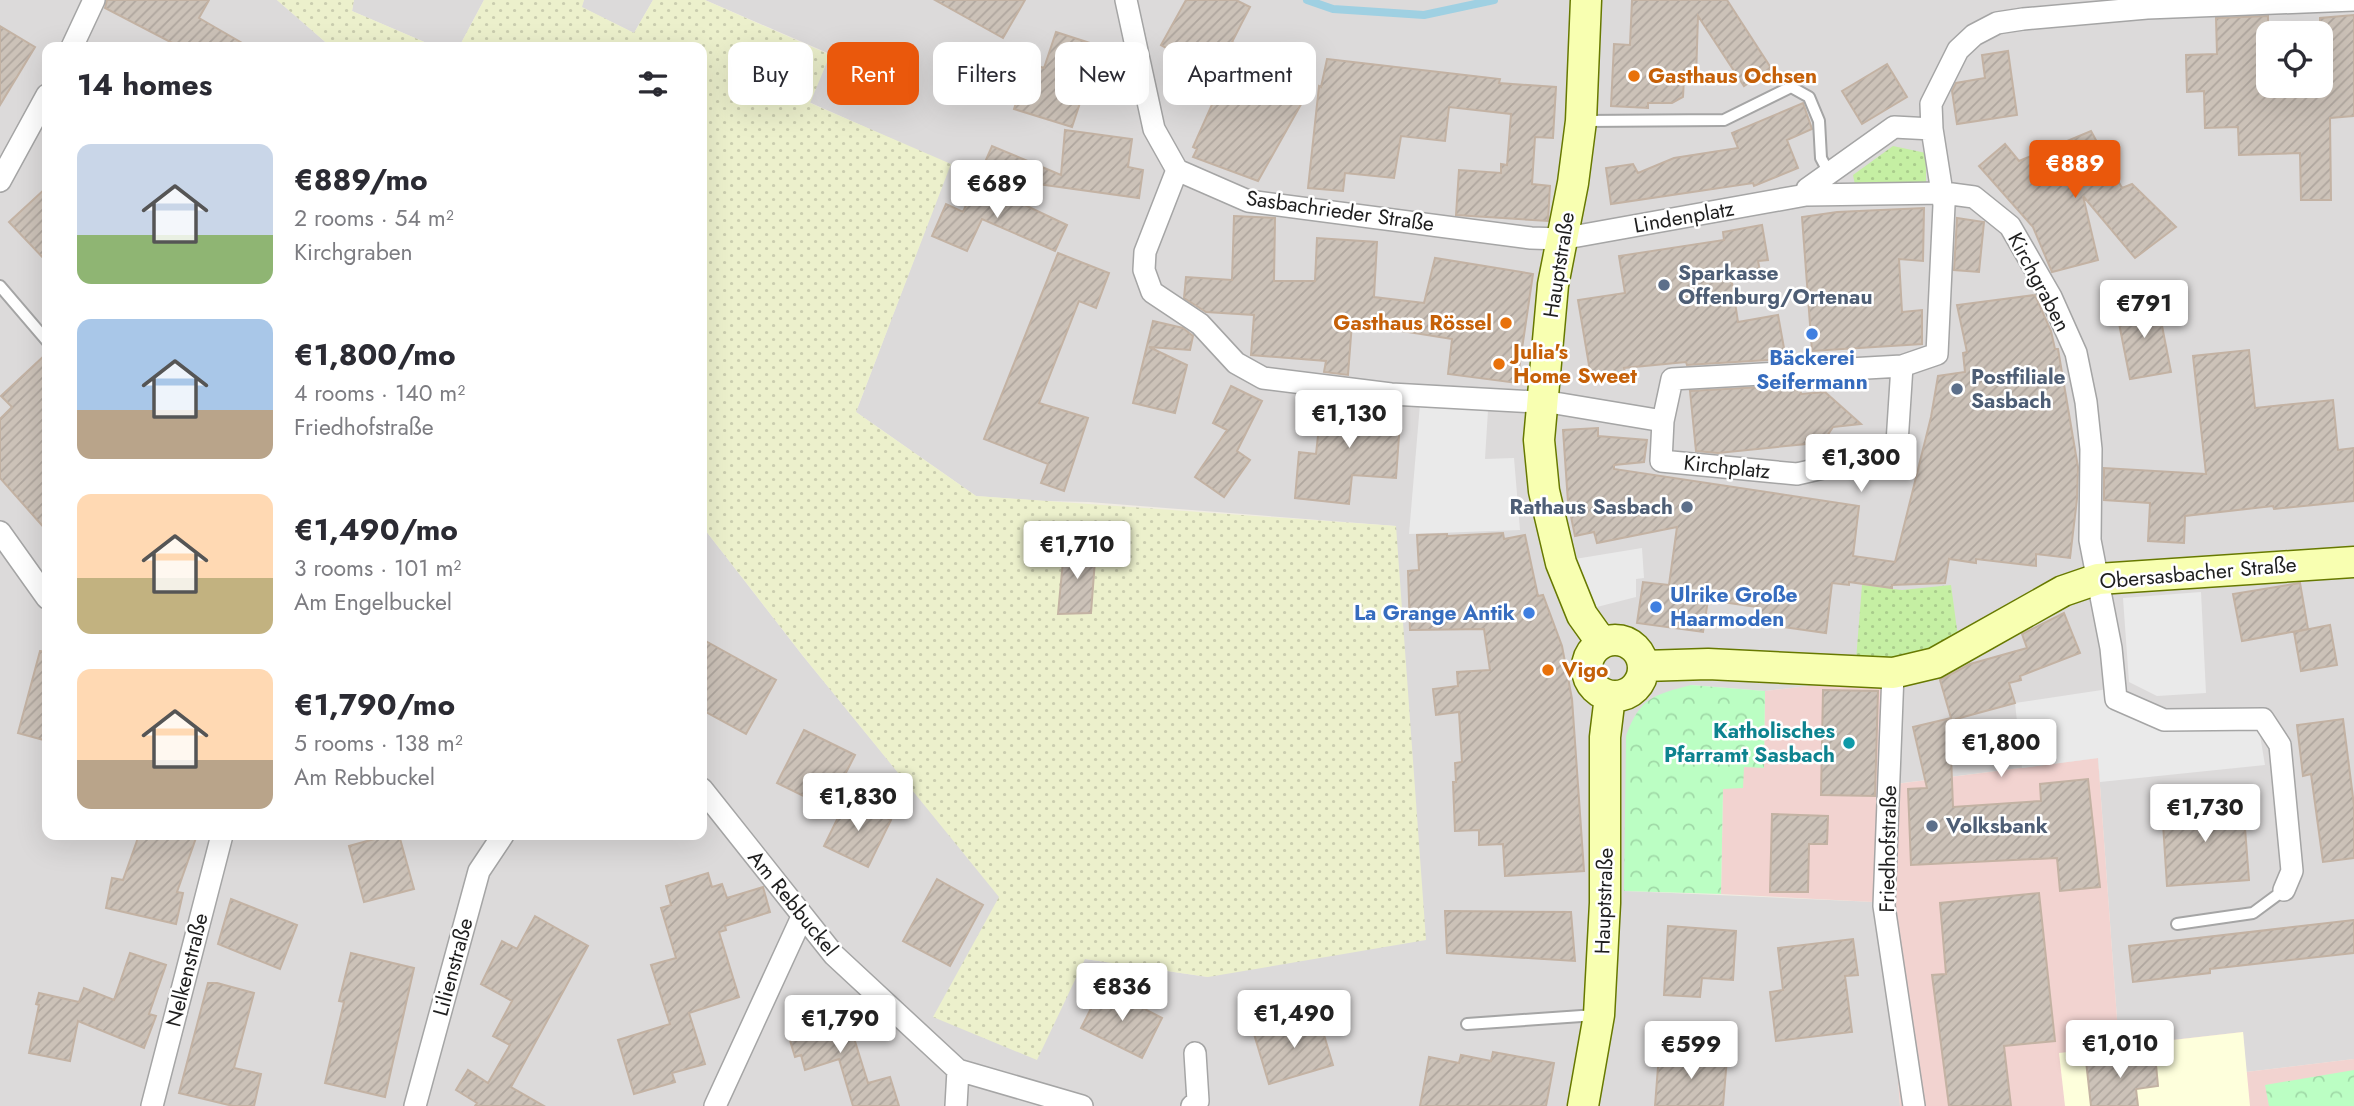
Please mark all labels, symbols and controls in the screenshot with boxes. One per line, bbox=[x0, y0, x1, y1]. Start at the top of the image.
map controls bbox=[2256, 21, 2333, 98]
button: locate bbox=[2256, 21, 2333, 98]
chip: Buy bbox=[728, 42, 813, 105]
chip: Rent bbox=[827, 42, 919, 105]
chip: Filters bbox=[933, 42, 1041, 105]
chip: New bbox=[1055, 42, 1149, 105]
chip: Apartment bbox=[1163, 42, 1316, 105]
place label: Gasthaus Ochsen bbox=[1648, 61, 1817, 91]
text: 14 homes bbox=[77, 63, 212, 106]
icon: filters bbox=[634, 65, 672, 103]
marker: Gasthaus Ochsen bbox=[1626, 68, 1642, 84]
pin: €889 bbox=[2034, 140, 2116, 200]
text: €889 bbox=[2045, 146, 2105, 180]
text: €889/mo bbox=[294, 158, 428, 201]
pin: €689 bbox=[956, 160, 1038, 220]
text: €689 bbox=[967, 166, 1027, 200]
icon: home bbox=[133, 172, 217, 256]
street label: Sasbachrieder Straße bbox=[1244, 183, 1436, 239]
street label: Lindenplatz bbox=[1631, 193, 1737, 241]
text: 2 rooms · 54 m² bbox=[294, 201, 454, 235]
street label: Hauptstraße bbox=[1536, 210, 1582, 320]
street label: Kirchgraben bbox=[2000, 227, 2078, 337]
text: Kirchgraben bbox=[294, 235, 413, 269]
place label: Sparkasse Offenburg/Ortenau bbox=[1678, 258, 1872, 312]
marker: Sparkasse Offenburg/Ortenau bbox=[1656, 277, 1672, 293]
pin: €791 bbox=[2103, 280, 2185, 340]
text: €791 bbox=[2116, 286, 2172, 320]
place label: Gasthaus Rössel bbox=[1333, 308, 1492, 338]
marker: Gasthaus Rössel bbox=[1498, 315, 1514, 331]
marker: Bäckerei Seifermann bbox=[1804, 326, 1820, 342]
text: €1,800/mo bbox=[294, 333, 456, 376]
place label: Julia's Home Sweet bbox=[1509, 337, 1637, 391]
place label: Bäckerei Seifermann bbox=[1756, 343, 1868, 397]
icon: home bbox=[133, 347, 217, 431]
marker: Julia's Home Sweet bbox=[1491, 356, 1507, 372]
place label: Postfiliale Sasbach bbox=[1971, 362, 2066, 416]
text: 4 rooms · 140 m² bbox=[294, 376, 465, 410]
marker: Postfiliale Sasbach bbox=[1949, 381, 1965, 397]
pin: €1,130 bbox=[1292, 391, 1406, 450]
text: €1,130 bbox=[1311, 396, 1387, 430]
text: Friedhofstraße bbox=[294, 410, 434, 444]
pin: €1,300 bbox=[1804, 434, 1918, 494]
text: €1,300 bbox=[1822, 440, 1900, 474]
street label: Kirchplatz bbox=[1682, 448, 1772, 486]
place label: Rathaus Sasbach bbox=[1510, 492, 1673, 522]
marker: Rathaus Sasbach bbox=[1679, 499, 1695, 515]
text: €1,490/mo bbox=[294, 508, 458, 551]
icon: home bbox=[133, 522, 217, 606]
pin: €1,710 bbox=[1020, 522, 1134, 581]
text: €1,710 bbox=[1039, 527, 1115, 561]
street label: Obersasbacher Straße bbox=[2098, 549, 2298, 597]
text: 3 rooms · 101 m² bbox=[294, 551, 461, 585]
place label: Ulrike Große Haarmoden bbox=[1670, 580, 1797, 634]
text: Am Engelbuckel bbox=[294, 585, 452, 619]
place label: La Grange Antik bbox=[1354, 598, 1515, 628]
marker: Ulrike Große Haarmoden bbox=[1648, 599, 1664, 615]
marker: La Grange Antik bbox=[1521, 605, 1537, 621]
place label: Vigo bbox=[1561, 655, 1608, 685]
marker: Vigo bbox=[1540, 662, 1556, 678]
text: €1,790/mo bbox=[294, 683, 455, 726]
icon: home bbox=[133, 697, 217, 781]
place label: Katholisches Pfarramt Sasbach bbox=[1664, 716, 1835, 770]
pin: €1,800 bbox=[1944, 720, 2058, 779]
text: €1,800 bbox=[1961, 725, 2041, 759]
text: 5 rooms · 138 m² bbox=[294, 726, 463, 760]
marker: Katholisches Pfarramt Sasbach bbox=[1841, 735, 1857, 751]
text: Am Rebbuckel bbox=[294, 760, 435, 794]
pin: €1,830 bbox=[801, 774, 915, 833]
text: €1,830 bbox=[819, 779, 897, 813]
pin: €1,730 bbox=[2148, 784, 2262, 844]
street label: Friedhofstraße bbox=[1872, 785, 1904, 913]
text: €1,730 bbox=[2166, 790, 2244, 824]
place label: Volksbank bbox=[1945, 811, 2048, 841]
marker: Volksbank bbox=[1924, 818, 1940, 834]
street label: Am Rebbuckel bbox=[741, 844, 845, 962]
street label: Hauptstraße bbox=[1587, 847, 1621, 955]
street label: Nelkenstraße bbox=[158, 910, 216, 1030]
street label: Lilienstraße bbox=[426, 914, 481, 1019]
pin: €836 bbox=[1081, 964, 1163, 1023]
text: €836 bbox=[1092, 969, 1152, 1003]
pin: €1,490 bbox=[1237, 990, 1351, 1050]
pin: €1,790 bbox=[783, 996, 897, 1055]
text: €1,490 bbox=[1254, 996, 1334, 1030]
text: €1,790 bbox=[801, 1001, 879, 1035]
pin: €1,010 bbox=[2063, 1020, 2177, 1080]
pin: €599 bbox=[1650, 1021, 1732, 1081]
text: €1,010 bbox=[2082, 1026, 2158, 1060]
text: €599 bbox=[1661, 1027, 1721, 1061]

